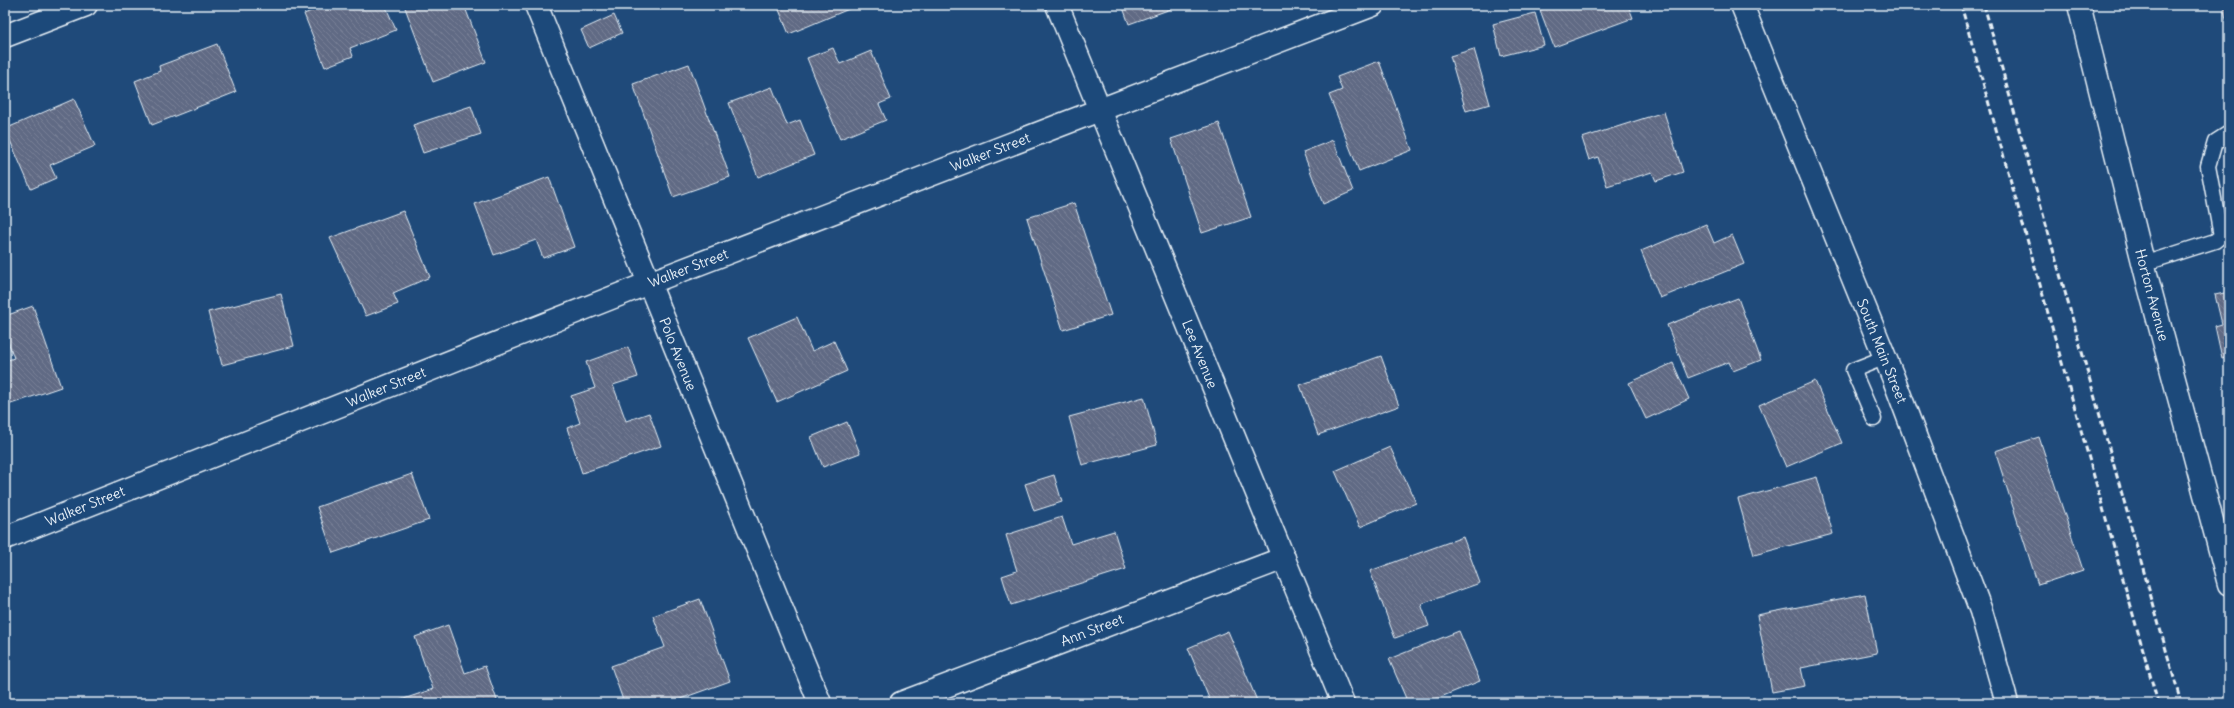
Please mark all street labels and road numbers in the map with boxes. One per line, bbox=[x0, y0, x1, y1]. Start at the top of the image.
street label: Walker Street bbox=[947, 128, 1033, 176]
street label: Walker Street bbox=[645, 244, 731, 292]
street label: Horton Avenue bbox=[2131, 247, 2173, 343]
street label: South Main Street bbox=[1853, 296, 1911, 406]
street label: Polo Avenue bbox=[655, 315, 701, 393]
street label: Lee Avenue bbox=[1178, 317, 1222, 391]
street label: Walker Street bbox=[344, 363, 429, 411]
street label: Walker Street bbox=[43, 482, 128, 530]
street label: Ann Street bbox=[1058, 610, 1126, 650]

